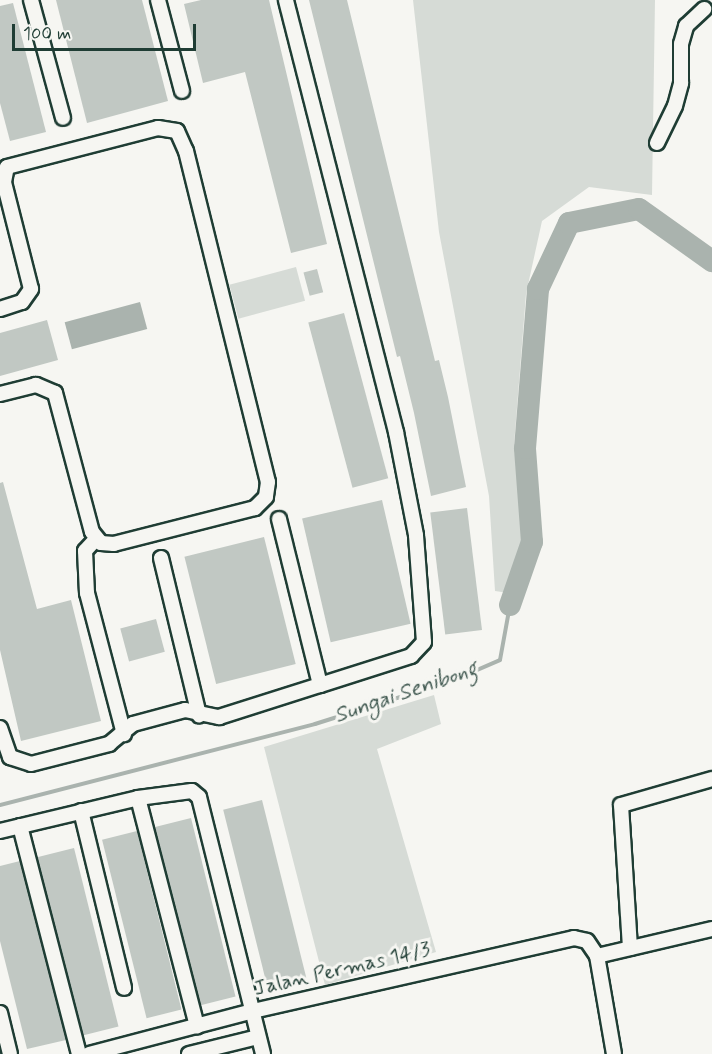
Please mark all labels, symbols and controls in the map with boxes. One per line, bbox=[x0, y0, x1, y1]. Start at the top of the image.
scale bar bbox=[15, 12, 200, 50]
text: 100 m bbox=[23, 22, 71, 46]
water label: Sungai Senibong bbox=[331, 656, 481, 730]
street label: Jalan Permas 14/3 bbox=[252, 937, 432, 1001]

